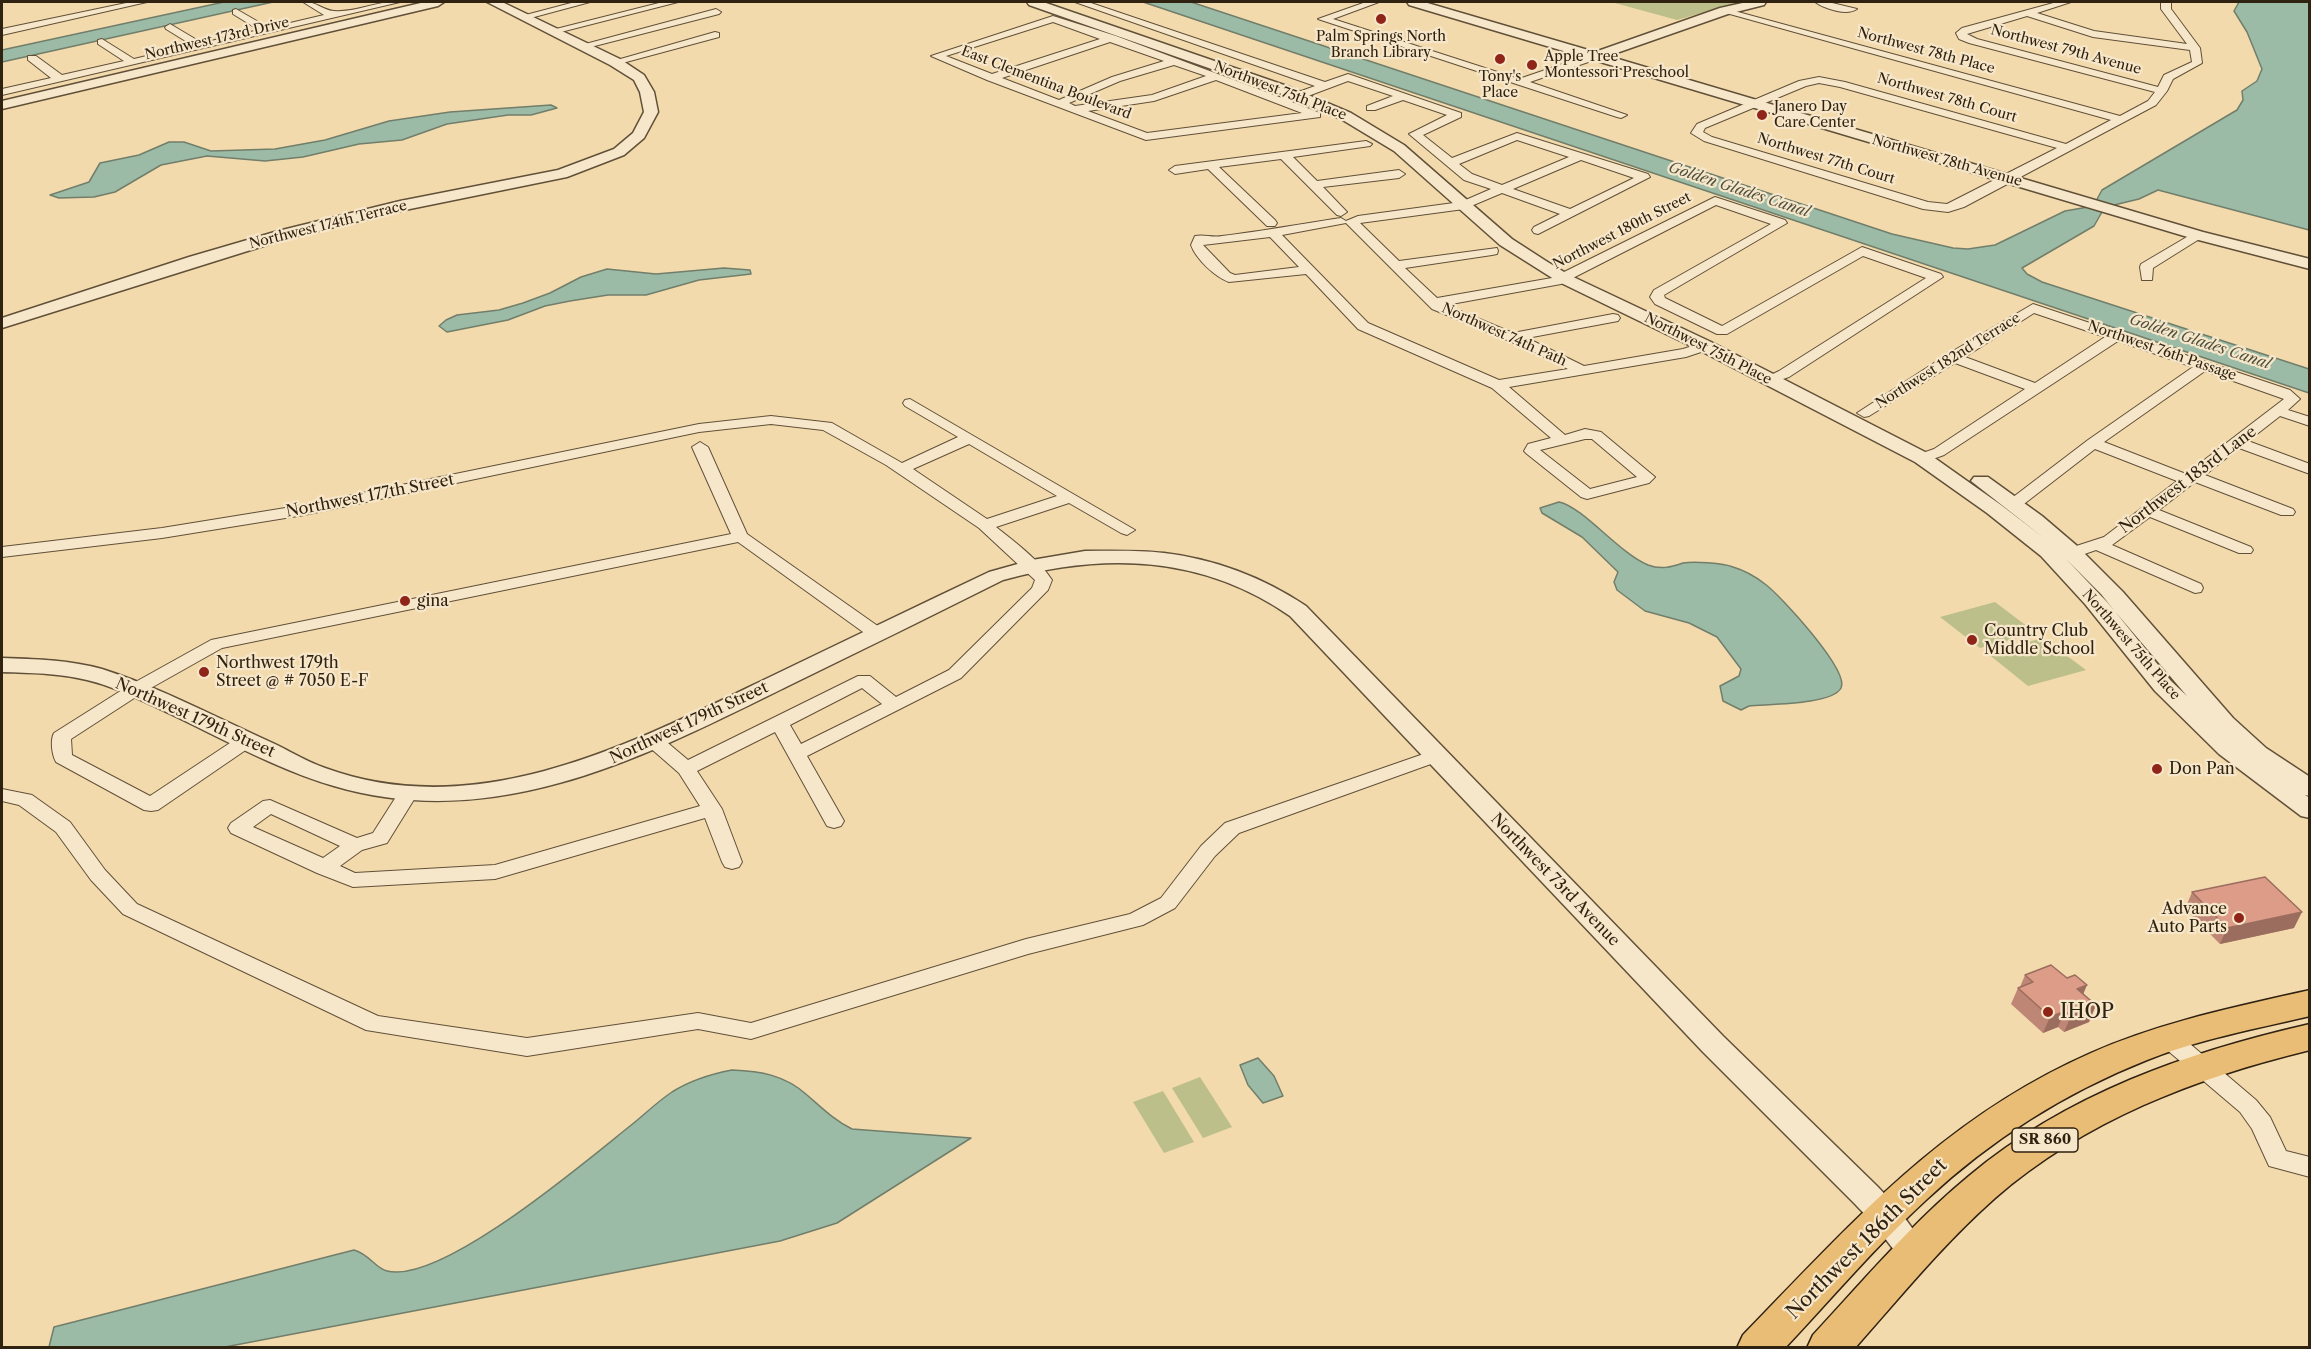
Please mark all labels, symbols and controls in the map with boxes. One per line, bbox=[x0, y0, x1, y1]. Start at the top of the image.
marker: Palm Springs North Branch Library bbox=[1374, 12, 1388, 26]
street label: Northwest 173rd Drive bbox=[143, 14, 291, 64]
street label: Northwest 79th Avenue bbox=[1989, 22, 2143, 78]
street label: Northwest 78th Place bbox=[1856, 25, 1996, 77]
place label: Palm Springs North Branch Library bbox=[1316, 29, 1446, 62]
street label: East Clementina Boulevard bbox=[959, 43, 1133, 123]
place label: Apple Tree Montessori Preschool bbox=[1544, 49, 1689, 82]
marker: Tony's Place bbox=[1493, 52, 1507, 66]
street label: Northwest 75th Place bbox=[1211, 58, 1349, 124]
marker: Apple Tree Montessori Preschool bbox=[1525, 58, 1539, 72]
place label: Tony's Place bbox=[1479, 69, 1521, 102]
street label: Northwest 78th Court bbox=[1875, 70, 2019, 126]
place label: Janero Day Care Center bbox=[1774, 99, 1856, 132]
marker: Janero Day Care Center bbox=[1755, 108, 1769, 122]
street label: Northwest 77th Court bbox=[1755, 130, 1897, 188]
street label: Northwest 78th Avenue bbox=[1870, 132, 2024, 190]
water label: Golden Glades Canal bbox=[1666, 159, 1812, 221]
street label: Northwest 180th Street bbox=[1550, 189, 1694, 273]
street label: Northwest 174th Terrace bbox=[247, 197, 409, 253]
street label: Northwest 74th Path bbox=[1439, 300, 1569, 370]
street label: Northwest 75th Place bbox=[1642, 310, 1774, 388]
street label: Northwest 182nd Terrace bbox=[1873, 310, 2023, 412]
water label: Golden Glades Canal bbox=[2127, 311, 2273, 373]
street label: Northwest 76th Passage bbox=[2085, 318, 2239, 384]
street label: Northwest 183rd Lane bbox=[2116, 422, 2260, 538]
street label: Northwest 177th Street bbox=[284, 470, 456, 522]
street label: Northwest 75th Place bbox=[2079, 586, 2183, 704]
place label: gina bbox=[417, 591, 449, 611]
marker: gina bbox=[398, 594, 412, 608]
place label: Country Club Middle School bbox=[1984, 621, 2095, 659]
marker: Country Club Middle School bbox=[1965, 633, 1979, 647]
place label: Northwest 179th Street @ # 7050 E-F bbox=[216, 653, 368, 691]
marker: Northwest 179th Street @ # 7050 E-F bbox=[197, 665, 211, 679]
street label: Northwest 179th Street bbox=[112, 674, 278, 762]
street label: Northwest 179th Street bbox=[607, 678, 771, 768]
place label: Don Pan bbox=[2169, 759, 2235, 779]
marker: Don Pan bbox=[2150, 762, 2164, 776]
street label: Northwest 73rd Avenue bbox=[1487, 810, 1623, 950]
place label: Advance Auto Parts bbox=[2148, 899, 2227, 937]
marker: Advance Auto Parts bbox=[2232, 911, 2246, 925]
place label: IHOP bbox=[2060, 1000, 2114, 1024]
marker: IHOP bbox=[2041, 1005, 2055, 1019]
road number: SR 860 bbox=[2012, 1128, 2078, 1152]
street label: Northwest 186th Street bbox=[1782, 1154, 1952, 1324]

